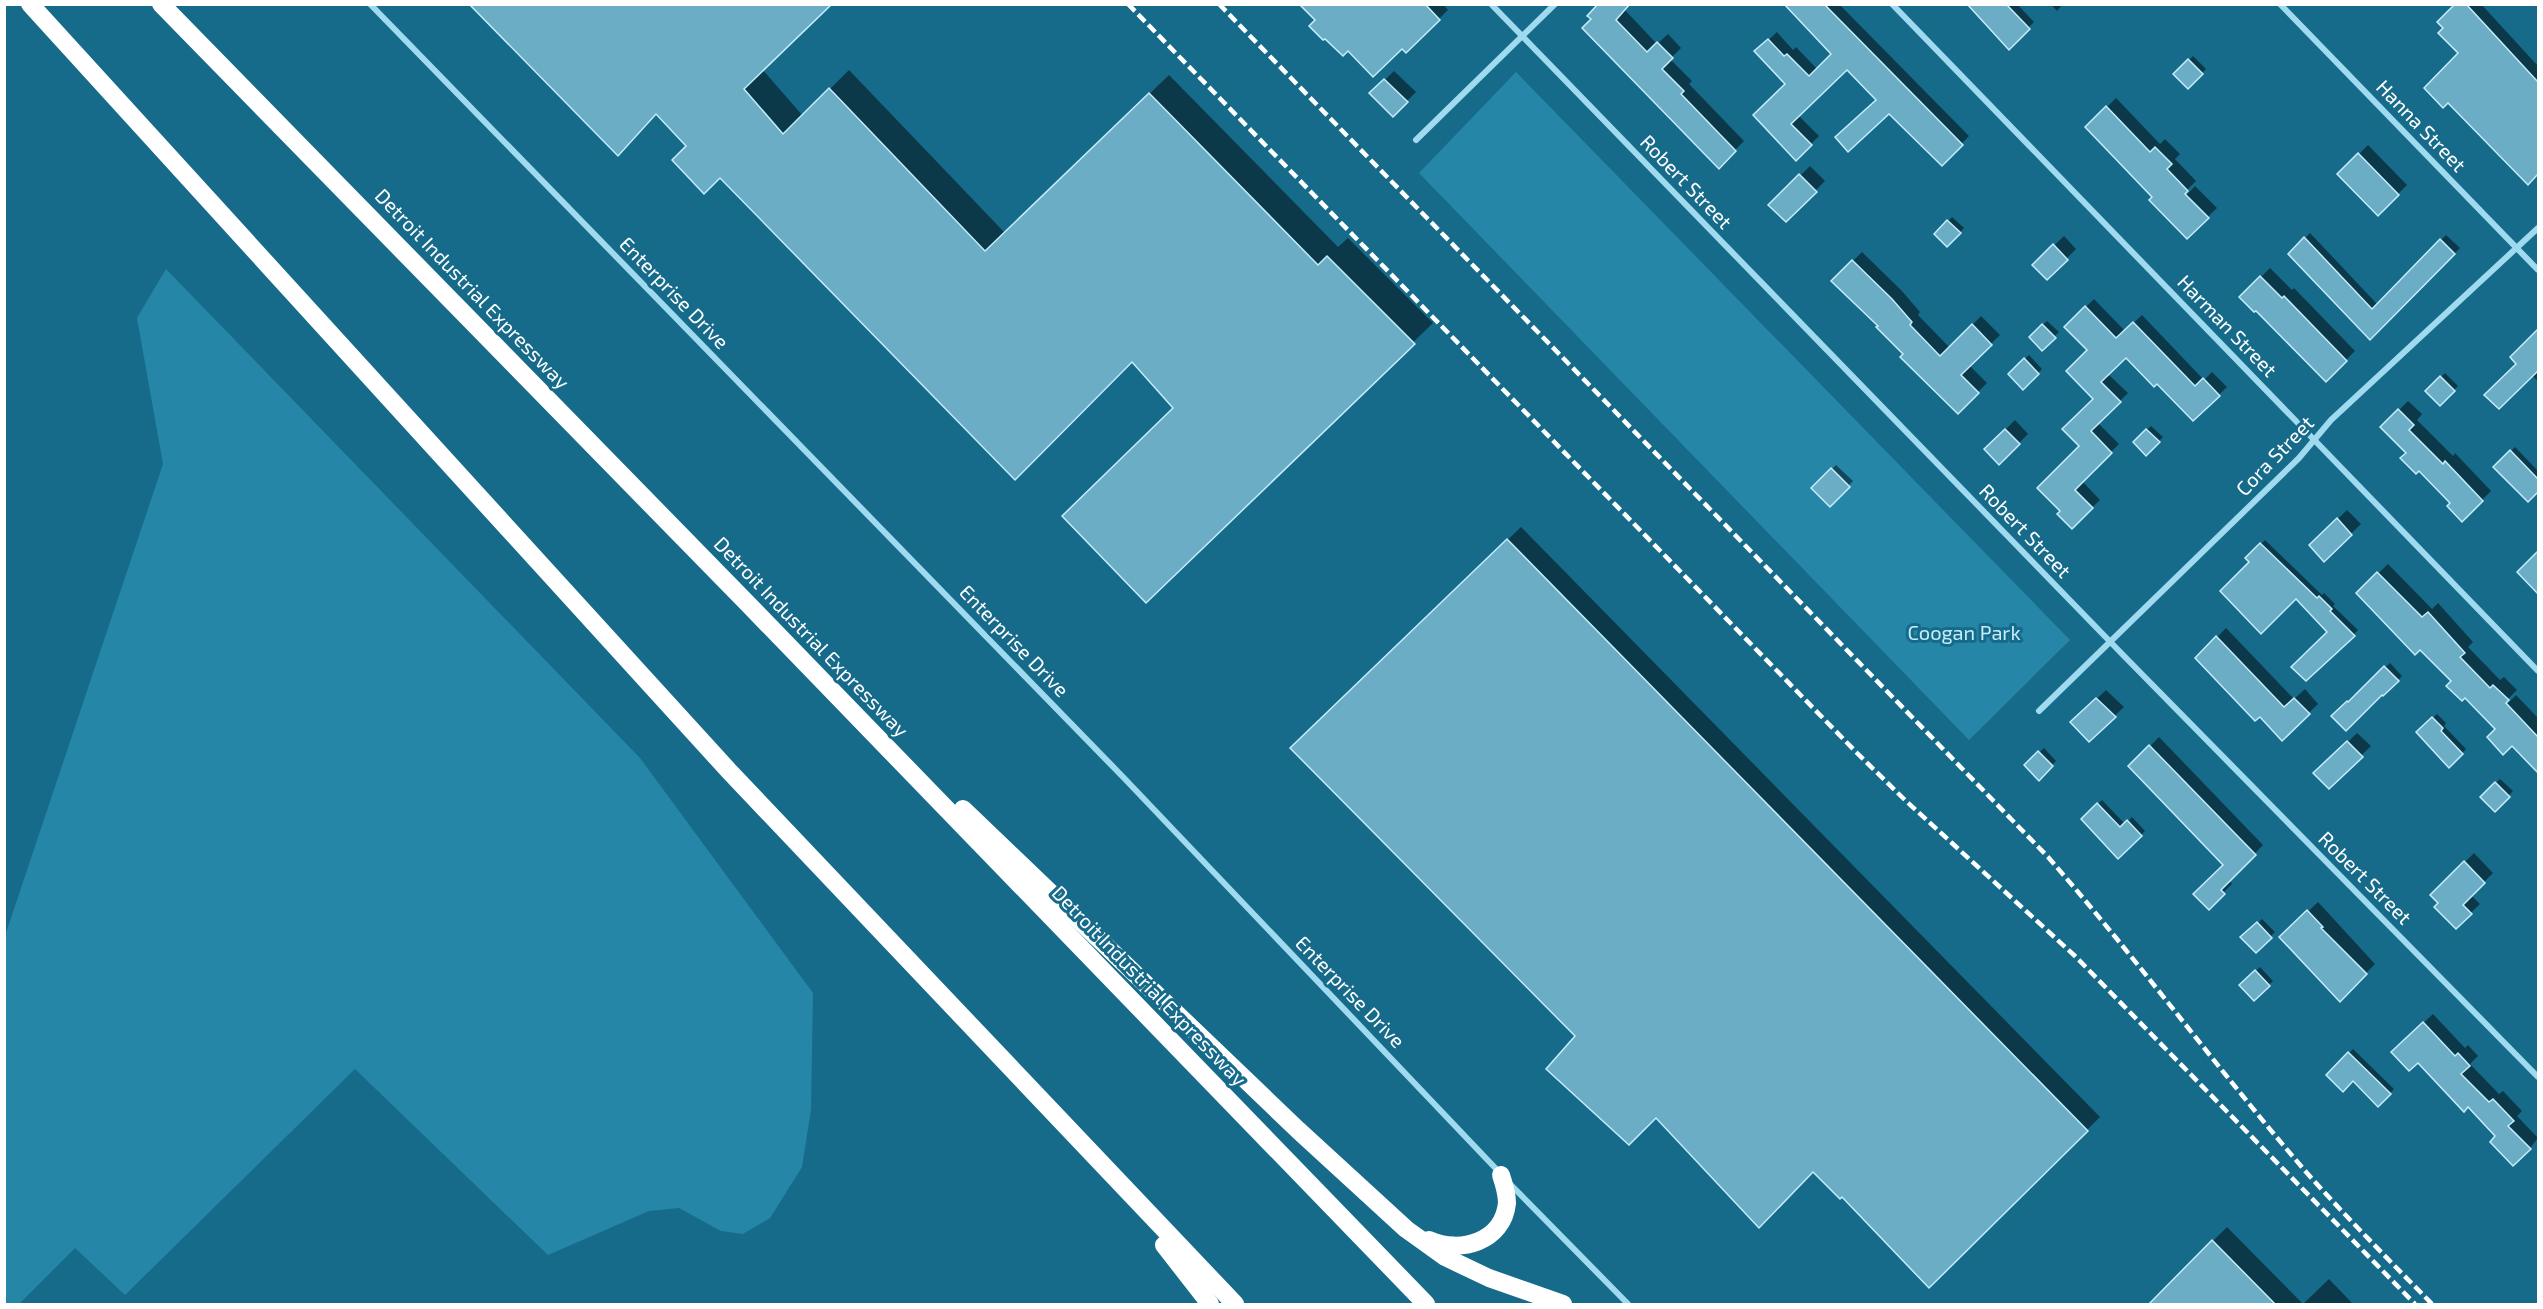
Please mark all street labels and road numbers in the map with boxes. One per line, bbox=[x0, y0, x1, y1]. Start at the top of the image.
street label: Hanna Street bbox=[2372, 74, 2472, 177]
street label: Robert Street bbox=[1636, 129, 1738, 234]
street label: Detroit Industrial Expressway bbox=[371, 183, 575, 394]
street label: Enterprise Drive bbox=[615, 231, 734, 353]
street label: Harman Street bbox=[2173, 269, 2283, 382]
street label: Cora Street bbox=[2230, 410, 2319, 500]
street label: Robert Street bbox=[1975, 478, 2077, 583]
street label: Detroit Industrial Expressway bbox=[710, 531, 914, 742]
street label: Enterprise Drive bbox=[955, 579, 1074, 701]
street label: Robert Street bbox=[2314, 826, 2417, 929]
street label: Detroit Industrial Expressway bbox=[1048, 880, 1252, 1091]
street label: Enterprise Drive bbox=[1291, 930, 1410, 1052]

